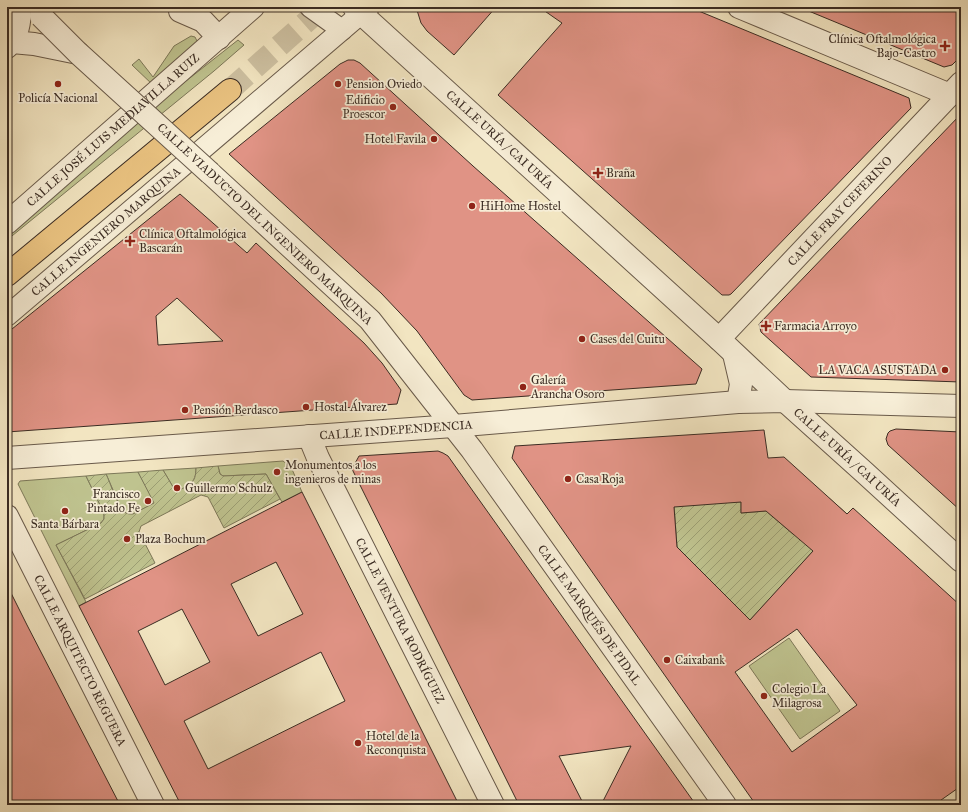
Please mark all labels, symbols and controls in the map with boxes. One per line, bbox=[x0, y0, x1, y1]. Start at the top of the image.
place label: Clínica Oftalmológica Bajo-Castro bbox=[829, 32, 937, 60]
marker: Clínica Oftalmológica Bajo-Castro bbox=[939, 40, 951, 52]
street label: CALLE JOSÉ LUIS MEDIAVILLA RUIZ bbox=[24, 50, 202, 209]
place label: Pension Oviedo bbox=[346, 77, 422, 91]
marker: Policía Nacional bbox=[53, 79, 63, 89]
marker: Pension Oviedo bbox=[333, 79, 343, 89]
street label: CALLE URÍA / CAI URÍA bbox=[443, 87, 556, 192]
place label: Policía Nacional bbox=[18, 91, 98, 105]
place label: Edificio Proescor bbox=[343, 93, 385, 121]
marker: Edificio Proescor bbox=[388, 102, 398, 112]
street label: CALLE VIADUCTO DEL INGENIERO MARQUINA bbox=[154, 120, 376, 328]
place label: Hotel Favila bbox=[365, 132, 427, 146]
marker: Hotel Favila bbox=[429, 134, 439, 144]
street label: CALLE FRAY CEFERINO bbox=[785, 153, 895, 269]
street label: CALLE INGENIERO MARQUINA bbox=[28, 164, 183, 299]
place label: Braña bbox=[606, 166, 636, 180]
marker: Braña bbox=[593, 168, 603, 178]
place label: HiHome Hostel bbox=[480, 199, 562, 213]
marker: HiHome Hostel bbox=[467, 201, 477, 211]
place label: Clínica Oftalmológica Bascarán bbox=[139, 227, 247, 255]
marker: Clínica Oftalmológica Bascarán bbox=[124, 235, 136, 247]
place label: Farmacia Arroyo bbox=[774, 319, 857, 333]
marker: Farmacia Arroyo bbox=[761, 321, 771, 331]
place label: Cases del Cuitu bbox=[590, 332, 665, 346]
marker: Cases del Cuitu bbox=[577, 334, 587, 344]
place label: LA VACA ASUSTADA bbox=[818, 363, 937, 377]
marker: LA VACA ASUSTADA bbox=[940, 365, 950, 375]
place label: Galería Arancha Osoro bbox=[530, 373, 605, 401]
marker: Galería Arancha Osoro bbox=[518, 382, 528, 392]
place label: Hostal Álvarez bbox=[314, 399, 387, 414]
marker: Hostal Álvarez bbox=[301, 402, 311, 412]
place label: Pensión Berdasco bbox=[193, 403, 278, 417]
marker: Pensión Berdasco bbox=[180, 405, 190, 415]
street label: CALLE URÍA / CAI URÍA bbox=[791, 405, 904, 510]
street label: CALLE INDEPENDENCIA bbox=[319, 417, 473, 443]
place label: Monumentos a los ingenieros de minas bbox=[285, 458, 381, 487]
marker: Monumentos a los ingenieros de minas bbox=[272, 467, 282, 477]
place label: Casa Roja bbox=[576, 472, 625, 486]
marker: Casa Roja bbox=[563, 474, 573, 484]
place label: Guillermo Schulz bbox=[185, 481, 272, 495]
marker: Guillermo Schulz bbox=[172, 483, 182, 493]
place label: Francisco Pintado Fe bbox=[87, 487, 140, 515]
marker: Francisco Pintado Fe bbox=[143, 496, 153, 506]
marker: Santa Bárbara bbox=[60, 506, 70, 516]
place label: Santa Bárbara bbox=[31, 517, 100, 531]
place label: Plaza Bochum bbox=[135, 532, 206, 546]
marker: Plaza Bochum bbox=[122, 534, 132, 544]
street label: CALLE VENTURA RODRÍGUEZ bbox=[352, 536, 448, 706]
street label: CALLE MARQUÉS DE PIDAL bbox=[535, 542, 644, 688]
street label: CALLE ARQUITECTO REGUERA bbox=[31, 573, 129, 749]
place label: Caixabank bbox=[675, 653, 725, 667]
marker: Caixabank bbox=[662, 655, 672, 665]
place label: Colegio La Milagrosa bbox=[772, 682, 827, 711]
marker: Colegio La Milagrosa bbox=[759, 691, 769, 701]
place label: Hotel de la Reconquista bbox=[366, 729, 427, 758]
marker: Hotel de la Reconquista bbox=[353, 738, 363, 748]

